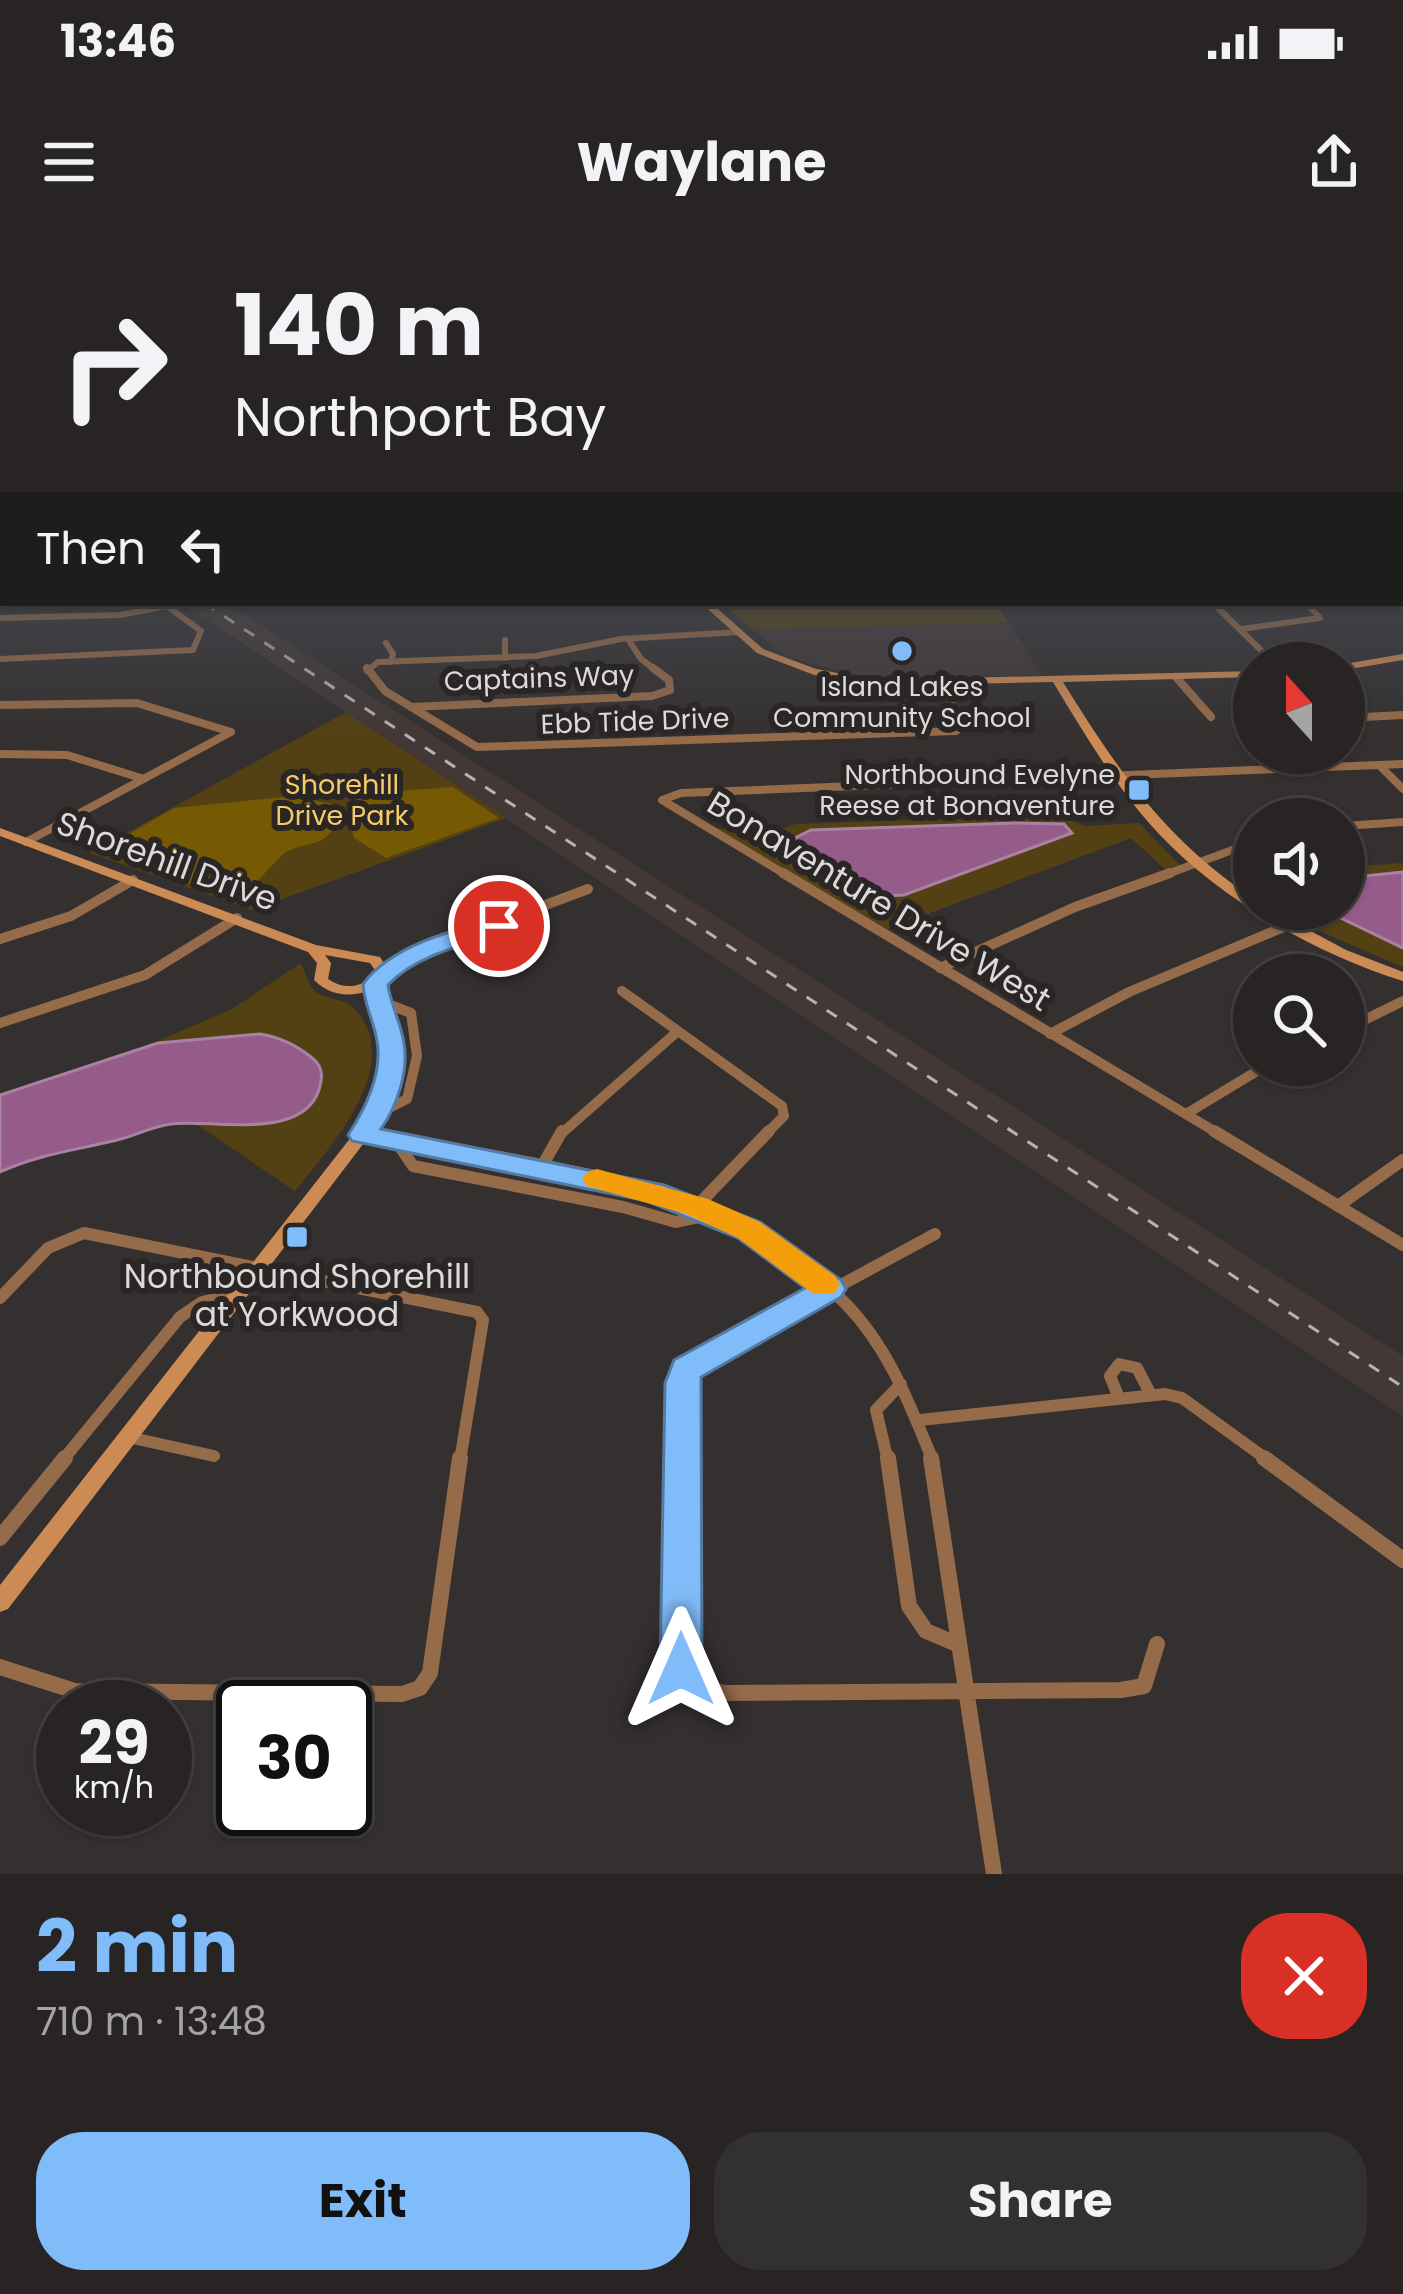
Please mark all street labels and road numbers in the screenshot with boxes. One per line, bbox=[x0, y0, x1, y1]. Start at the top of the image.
street label: Captains Way bbox=[443, 656, 635, 700]
street label: Ebb Tide Drive bbox=[540, 699, 730, 743]
street label: Bonaventure Drive West bbox=[698, 780, 1060, 1022]
street label: Shorehill Drive bbox=[50, 799, 284, 923]

